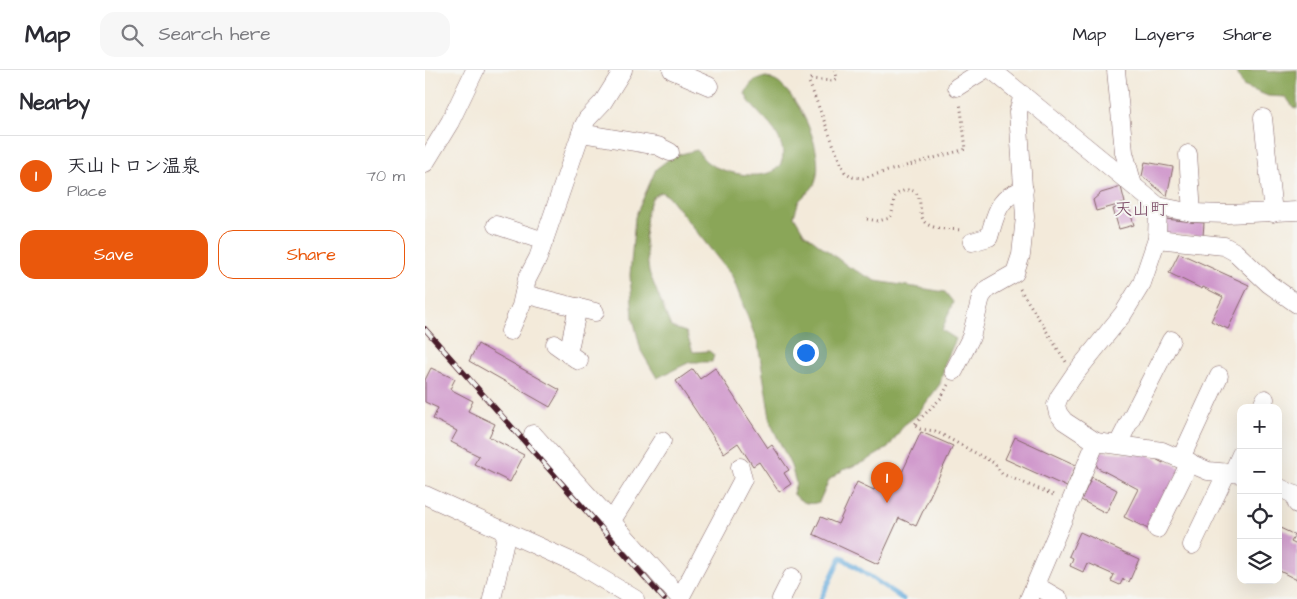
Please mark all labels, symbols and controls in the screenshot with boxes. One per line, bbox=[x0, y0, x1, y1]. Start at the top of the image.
search box bbox=[100, 12, 450, 57]
text: Map bbox=[25, 18, 70, 52]
icon: search bbox=[118, 21, 146, 49]
text: Search here bbox=[158, 21, 271, 48]
text: Map bbox=[1072, 22, 1106, 47]
text: Layers bbox=[1134, 22, 1195, 47]
text: Share bbox=[1223, 22, 1272, 47]
text: Nearby bbox=[20, 88, 90, 117]
text: 天山トロン温泉 bbox=[67, 153, 200, 180]
text: 1 bbox=[35, 165, 37, 187]
text: 70 m bbox=[366, 165, 405, 187]
text: Place bbox=[67, 180, 107, 202]
district label: 天山町 bbox=[1114, 197, 1168, 222]
button: Save bbox=[20, 230, 208, 279]
button: Share bbox=[218, 230, 405, 279]
your location bbox=[793, 340, 819, 366]
map controls bbox=[1237, 404, 1282, 584]
button: + bbox=[1237, 404, 1282, 449]
button: − bbox=[1237, 449, 1282, 494]
pin: 1 bbox=[871, 462, 903, 503]
button: locate bbox=[1237, 494, 1282, 539]
button: layers bbox=[1237, 539, 1282, 584]

